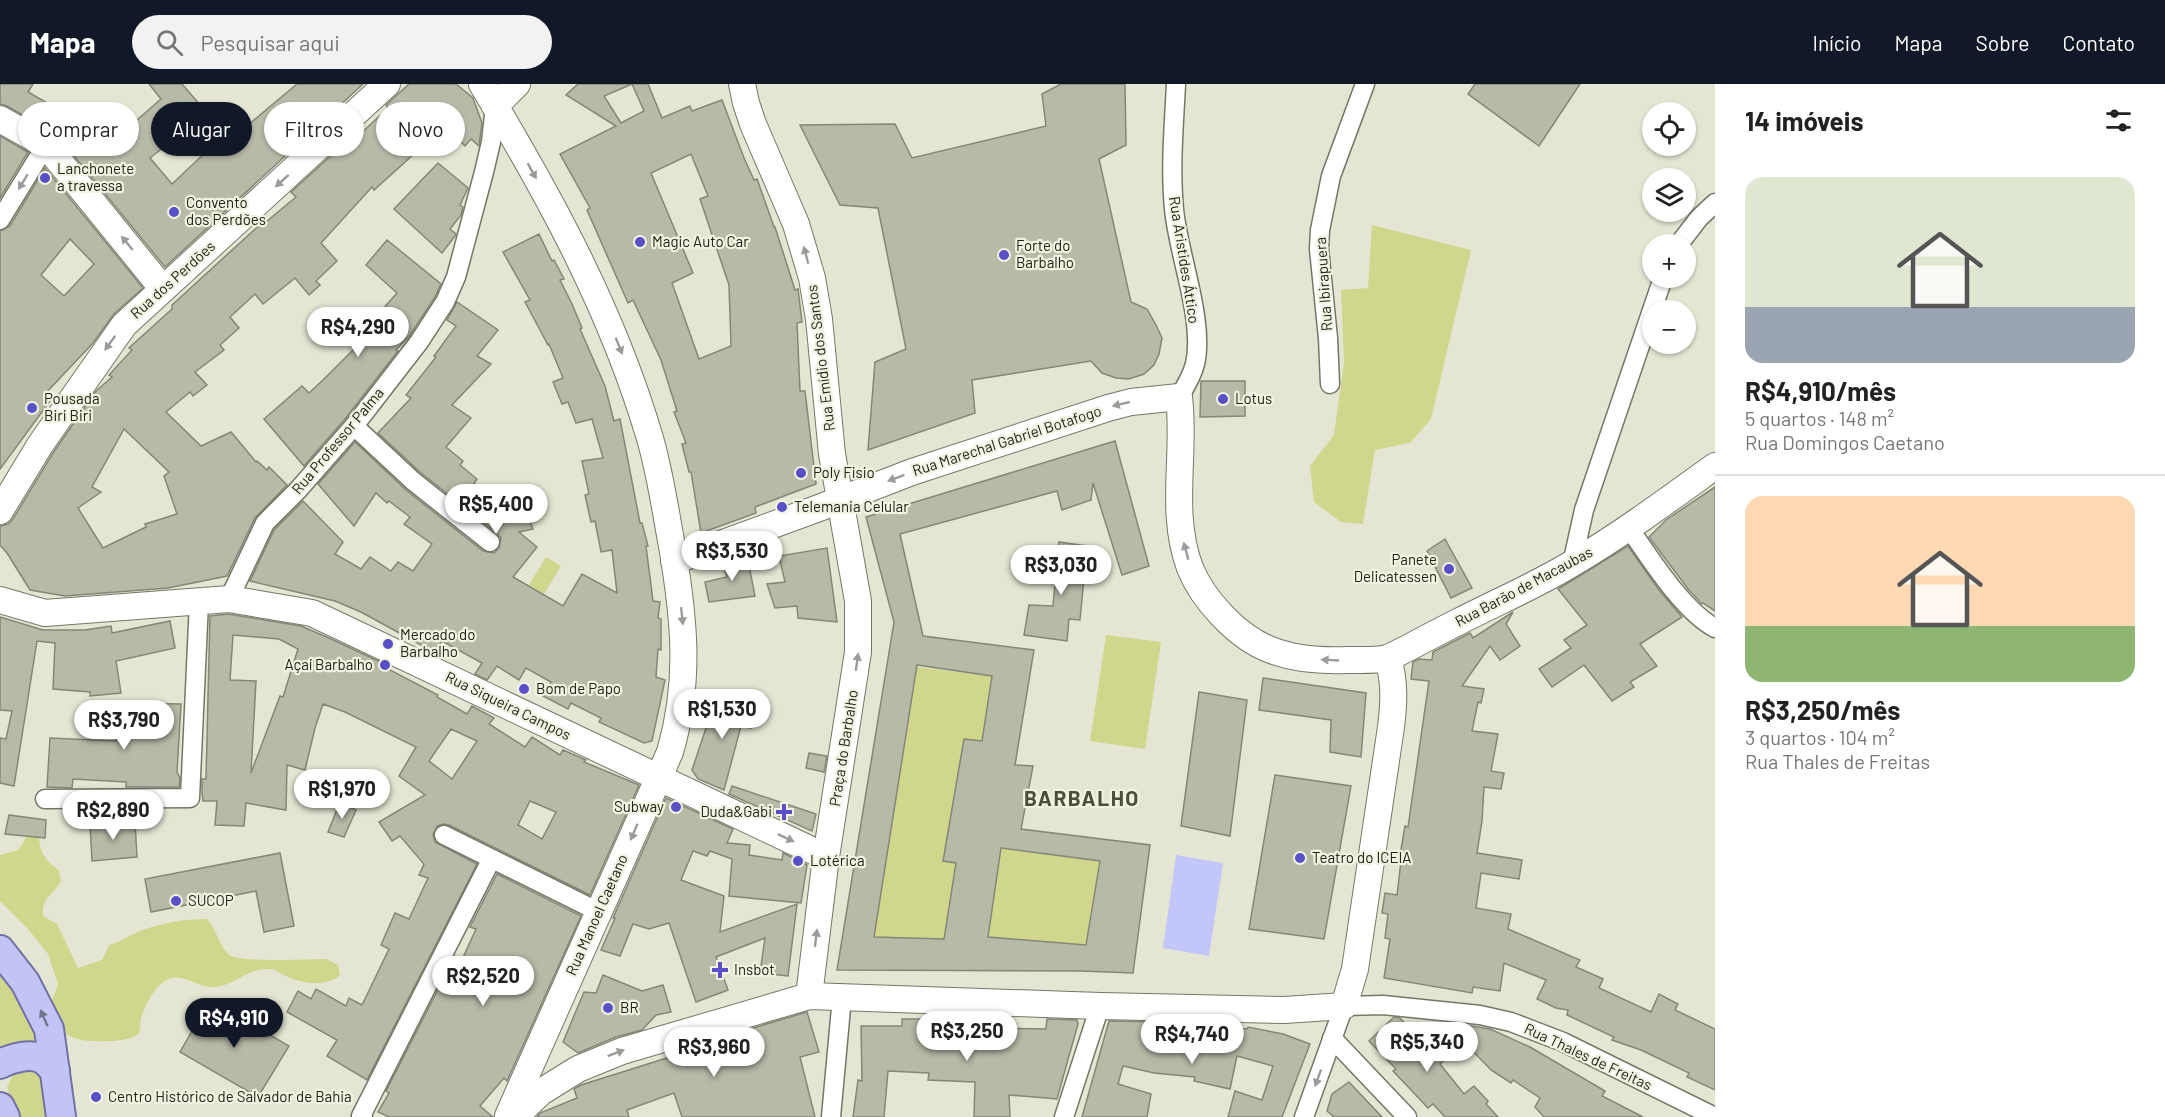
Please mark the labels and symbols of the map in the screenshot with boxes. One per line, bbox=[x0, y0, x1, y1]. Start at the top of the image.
place label: Lanchonete a travessa bbox=[57, 159, 134, 194]
one-way arrow bbox=[527, 163, 537, 180]
marker: Lanchonete a travessa bbox=[38, 171, 52, 185]
one-way arrow bbox=[17, 174, 28, 190]
one-way arrow bbox=[275, 174, 290, 188]
place label: Convento dos Perdões bbox=[186, 193, 266, 228]
street label: Rua Aristides Áttico bbox=[1166, 195, 1204, 325]
marker: Convento dos Perdões bbox=[167, 205, 181, 219]
place label: Magic Auto Car bbox=[652, 232, 749, 250]
one-way arrow bbox=[120, 235, 133, 251]
marker: Magic Auto Car bbox=[633, 235, 647, 249]
place label: Forte do Barbalho bbox=[1016, 236, 1074, 271]
street label: Rua Ibirapuera bbox=[1311, 236, 1335, 332]
street label: Rua dos Perdões bbox=[126, 237, 218, 322]
one-way arrow bbox=[801, 246, 810, 264]
marker: Forte do Barbalho bbox=[997, 248, 1011, 262]
street label: Rua Emídio dos Santos bbox=[802, 284, 838, 432]
pin: R$4,290 bbox=[303, 307, 413, 358]
one-way arrow bbox=[105, 336, 117, 351]
one-way arrow bbox=[614, 337, 624, 355]
street label: Rua Professor Palma bbox=[287, 383, 387, 497]
place label: Pousada Biri Biri bbox=[44, 389, 100, 424]
place label: Lotus bbox=[1235, 389, 1272, 407]
marker: Lotus bbox=[1216, 392, 1230, 406]
one-way arrow bbox=[1112, 400, 1131, 410]
marker: Pousada Biri Biri bbox=[25, 401, 39, 415]
street label: Rua Marechal Gabriel Botafogo bbox=[910, 401, 1104, 479]
place label: Poly Fisio bbox=[813, 463, 875, 481]
marker: Poly Fisio bbox=[794, 466, 808, 480]
one-way arrow bbox=[887, 473, 905, 483]
pin: R$5,400 bbox=[441, 484, 551, 535]
place label: Telemania Celular bbox=[794, 497, 909, 515]
marker: Telemania Celular bbox=[775, 500, 789, 514]
pin: R$3,530 bbox=[677, 531, 787, 582]
one-way arrow bbox=[1180, 542, 1190, 560]
street label: Rua Barão de Macaubas bbox=[1452, 542, 1595, 630]
pin: R$3,030 bbox=[1006, 545, 1116, 596]
place label: Panete Delicatessen bbox=[1354, 550, 1437, 585]
marker: Panete Delicatessen bbox=[1442, 562, 1456, 576]
one-way arrow bbox=[677, 607, 687, 626]
place label: Mercado do Barbalho bbox=[400, 625, 475, 660]
marker: Mercado do Barbalho bbox=[381, 637, 395, 651]
one-way arrow bbox=[852, 652, 861, 671]
place label: Açaí Barbalho bbox=[285, 655, 373, 673]
one-way arrow bbox=[1320, 655, 1339, 664]
marker: Açaí Barbalho bbox=[378, 658, 392, 672]
street label: Rua Siqueira Campos bbox=[443, 667, 574, 743]
place label: Bom de Papo bbox=[536, 679, 621, 697]
marker: Bom de Papo bbox=[517, 682, 531, 696]
street label: Praça do Barbalho bbox=[825, 688, 861, 807]
pin: R$1,530 bbox=[667, 689, 777, 740]
pin: R$3,790 bbox=[69, 700, 179, 751]
pin: R$1,970 bbox=[287, 769, 397, 820]
district label: BARBALHO bbox=[1024, 785, 1140, 810]
pin: R$2,890 bbox=[58, 790, 168, 841]
place label: Subway bbox=[614, 797, 664, 815]
marker: Subway bbox=[669, 800, 683, 814]
place label: Duda&Gabi bbox=[700, 802, 772, 820]
marker: Duda&Gabi bbox=[777, 805, 791, 819]
one-way arrow bbox=[629, 823, 638, 840]
one-way arrow bbox=[778, 834, 795, 843]
place label: Teatro do ICEIA bbox=[1312, 848, 1411, 866]
street label: Rua Manoel Caetano bbox=[561, 851, 631, 978]
place label: Lotérica bbox=[810, 851, 865, 869]
marker: Teatro do ICEIA bbox=[1293, 851, 1307, 865]
marker: Lotérica bbox=[791, 854, 805, 868]
place label: SUCOP bbox=[188, 891, 234, 909]
marker: SUCOP bbox=[169, 894, 183, 908]
one-way arrow bbox=[811, 928, 821, 947]
pin: R$2,520 bbox=[428, 956, 538, 1007]
place label: Insbot bbox=[734, 960, 775, 978]
marker: Insbot bbox=[711, 961, 729, 979]
pin: R$4,910 bbox=[179, 998, 289, 1049]
place label: BR bbox=[620, 998, 639, 1016]
marker: BR bbox=[601, 1001, 615, 1015]
one-way arrow bbox=[39, 1009, 49, 1027]
pin: R$3,250 bbox=[912, 1011, 1022, 1062]
pin: R$4,740 bbox=[1137, 1014, 1247, 1065]
street label: Rua Thales de Freitas bbox=[1522, 1019, 1655, 1094]
pin: R$5,340 bbox=[1372, 1022, 1482, 1073]
pin: R$3,960 bbox=[659, 1027, 769, 1078]
one-way arrow bbox=[607, 1048, 625, 1058]
one-way arrow bbox=[1313, 1069, 1323, 1087]
place label: Centro Histórico de Salvador de Bahia bbox=[108, 1087, 352, 1105]
marker: Centro Histórico de Salvador de Bahia bbox=[89, 1090, 103, 1104]

